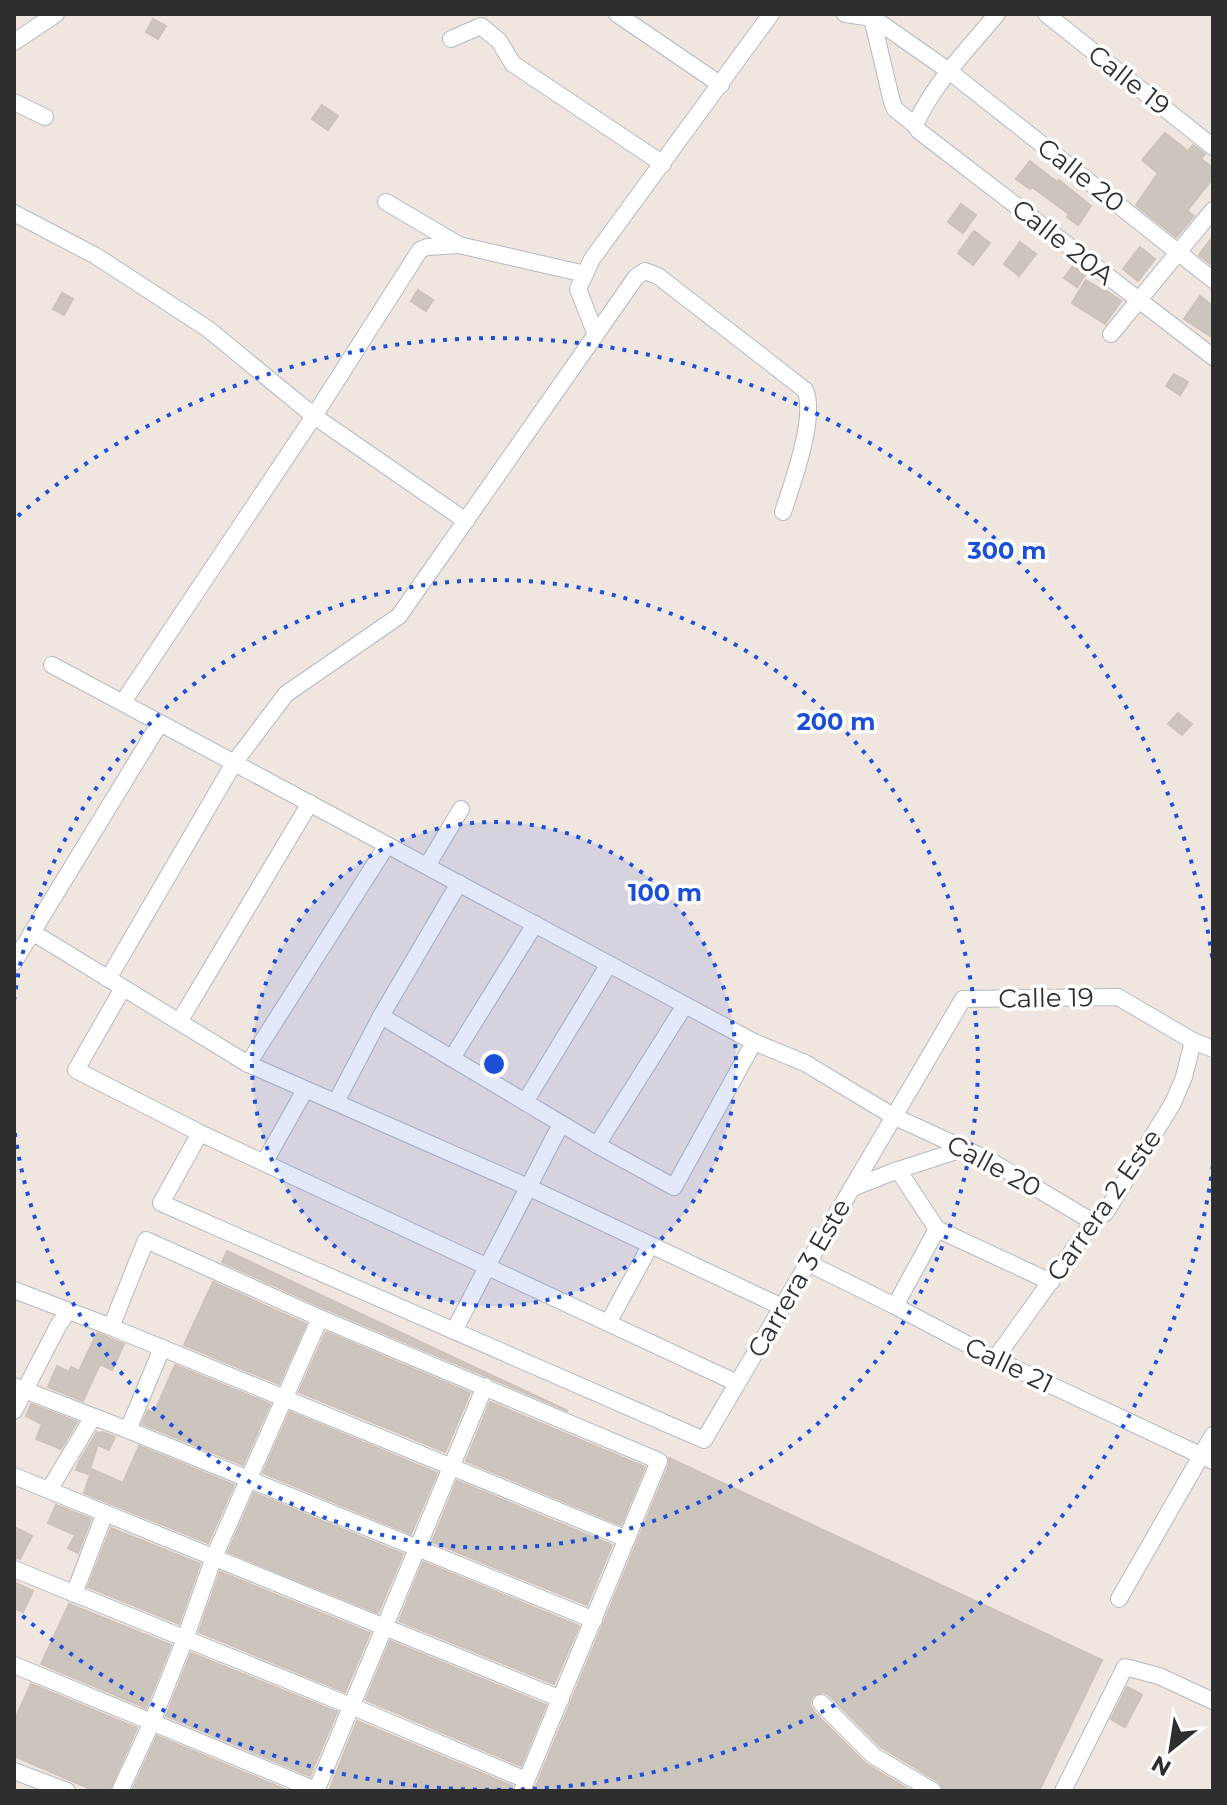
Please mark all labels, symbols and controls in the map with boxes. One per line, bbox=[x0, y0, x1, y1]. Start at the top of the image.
street label: Calle 19 bbox=[1082, 38, 1176, 122]
street label: Calle 20 bbox=[1031, 131, 1131, 219]
street label: Calle 20A bbox=[1006, 192, 1121, 292]
text: 300 m bbox=[967, 536, 1046, 565]
text: 200 m bbox=[797, 707, 875, 736]
text: 100 m bbox=[628, 878, 702, 907]
street label: Calle 19 bbox=[998, 981, 1094, 1015]
centre of rings bbox=[480, 1050, 508, 1078]
street label: Carrera 2 Este bbox=[1040, 1123, 1168, 1287]
street label: Calle 20 bbox=[941, 1128, 1047, 1204]
street label: Carrera 3 Este bbox=[741, 1193, 857, 1363]
street label: Calle 21 bbox=[960, 1330, 1058, 1400]
north arrow bbox=[1131, 1709, 1211, 1789]
text: N bbox=[1147, 1750, 1176, 1782]

